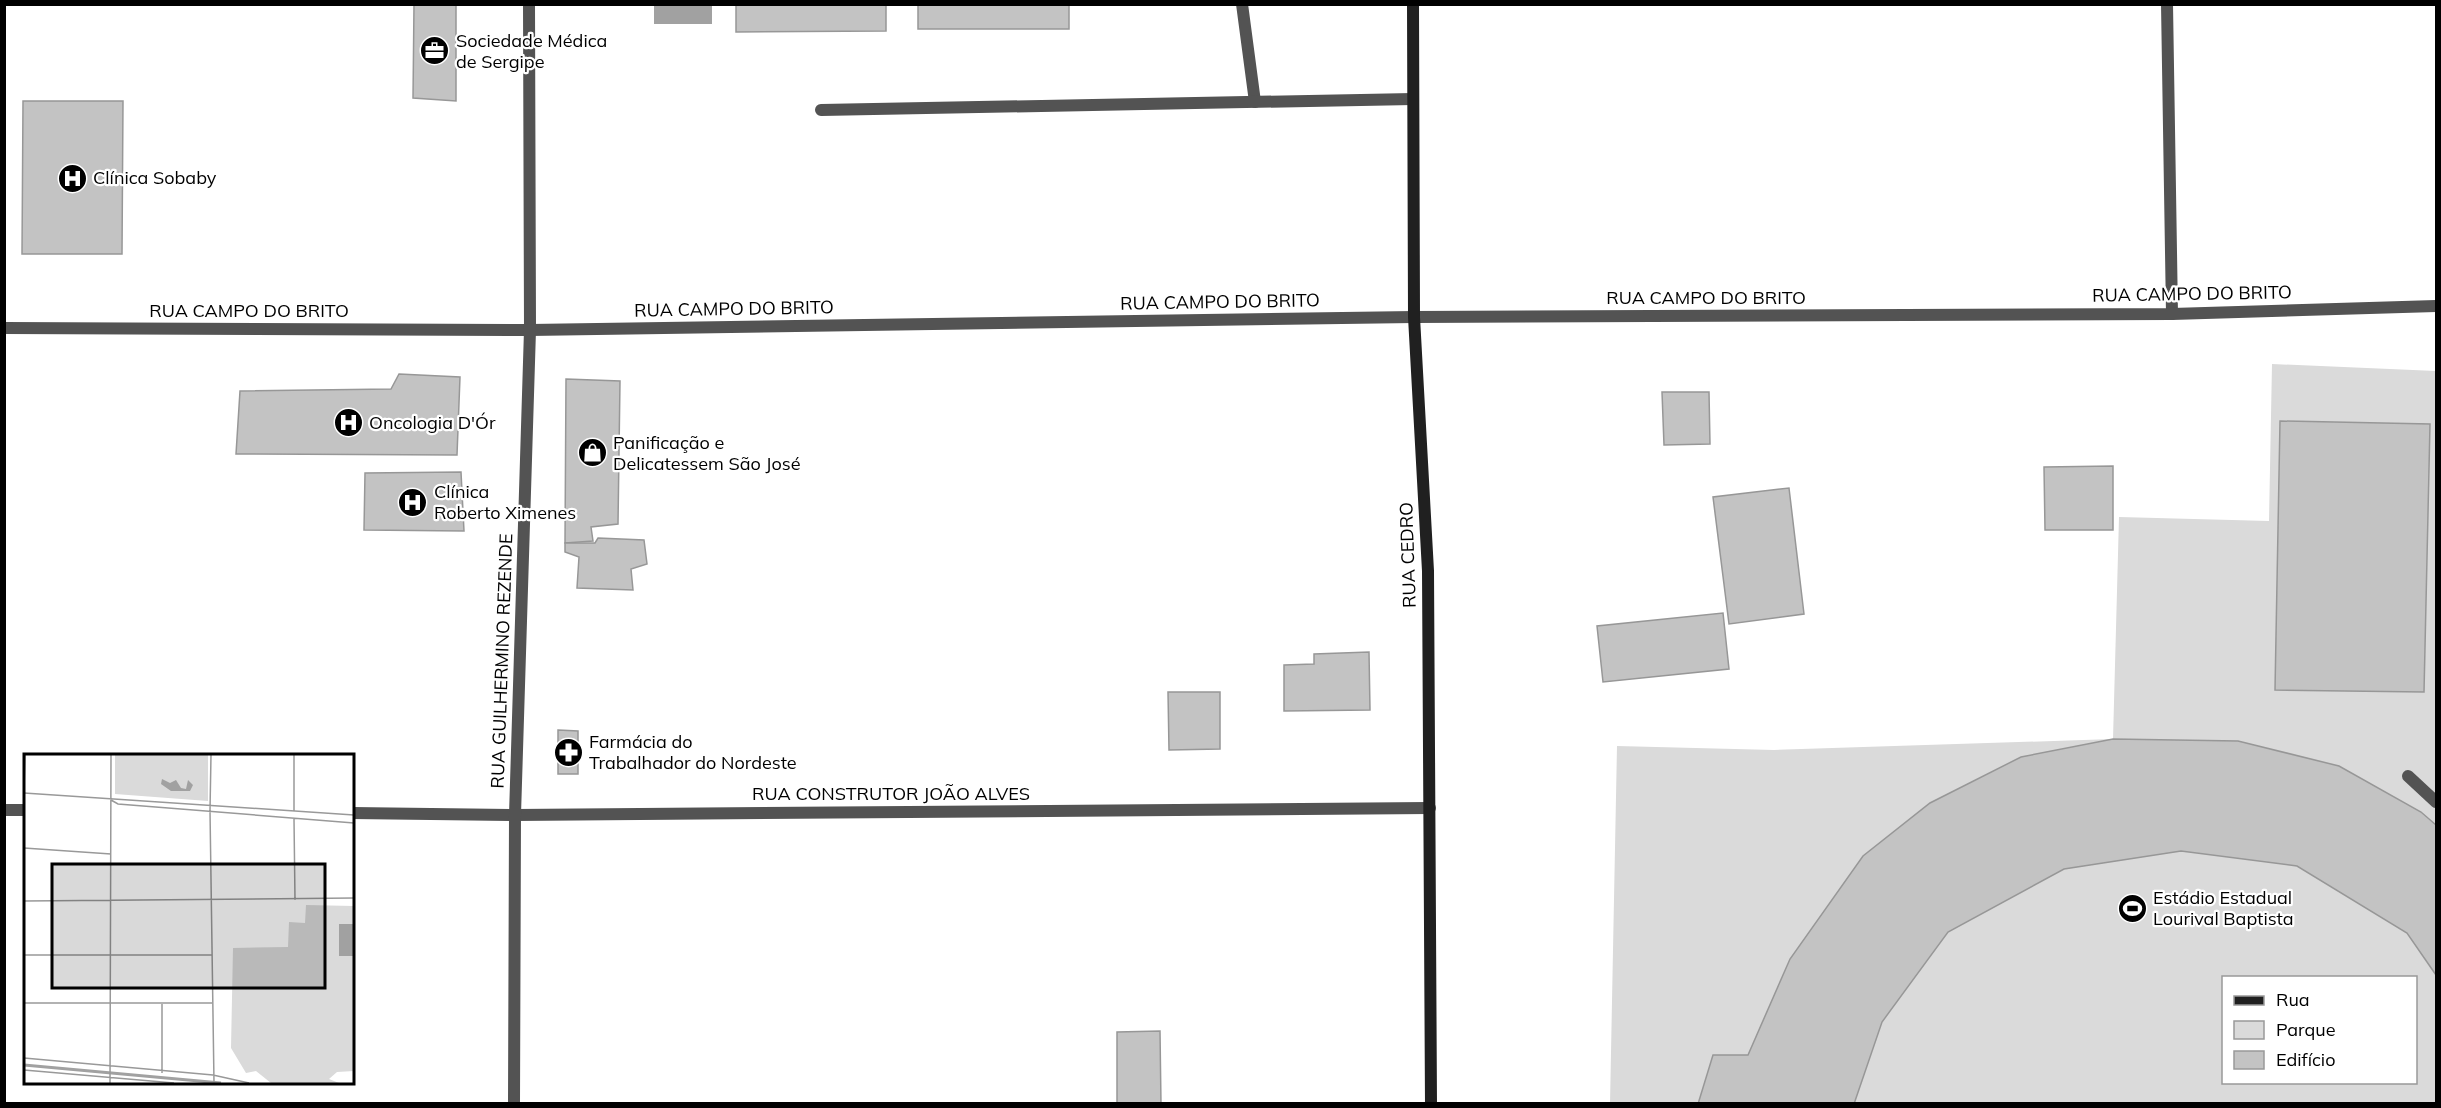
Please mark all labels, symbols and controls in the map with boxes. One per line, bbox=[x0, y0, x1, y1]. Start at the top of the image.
place label: Sociedade Médica de Sergipe bbox=[456, 29, 607, 73]
office icon: Sociedade Médica de Sergipe bbox=[419, 35, 451, 67]
hospital icon: Clínica Sobaby bbox=[56, 162, 88, 194]
place label: Clínica Sobaby bbox=[93, 166, 217, 189]
street label: RUA CAMPO DO BRITO bbox=[2092, 280, 2292, 307]
street label: RUA CAMPO DO BRITO bbox=[1606, 286, 1806, 309]
street label: RUA CAMPO DO BRITO bbox=[1120, 288, 1320, 315]
street label: RUA CAMPO DO BRITO bbox=[634, 295, 834, 322]
street label: RUA CAMPO DO BRITO bbox=[149, 299, 349, 322]
hospital icon: Oncologia D'Ór bbox=[332, 407, 364, 439]
place label: Oncologia D'Ór bbox=[369, 411, 496, 434]
place label: Panificação e Delicatessem São José bbox=[613, 431, 801, 475]
shop icon: Panificação e Delicatessem São José bbox=[576, 437, 608, 469]
place label: Clínica Roberto Ximenes bbox=[434, 480, 576, 524]
hospital icon: Clínica Roberto Ximenes bbox=[397, 486, 429, 518]
street label: RUA CEDRO bbox=[1394, 502, 1421, 608]
street label: RUA GUILHERMINO REZENDE bbox=[486, 533, 517, 789]
place label: Farmácia do Trabalhador do Nordeste bbox=[589, 730, 797, 774]
pharmacy icon: Farmácia do Trabalhador do Nordeste bbox=[552, 736, 584, 768]
inset map bbox=[24, 754, 354, 1084]
street label: RUA CONSTRUTOR JOÃO ALVES bbox=[752, 782, 1030, 805]
place label: Estádio Estadual Lourival Baptista bbox=[2153, 886, 2294, 930]
sports icon: Estádio Estadual Lourival Baptista bbox=[2116, 892, 2148, 924]
legend bbox=[2222, 976, 2417, 1084]
text: Rua bbox=[2276, 988, 2310, 1011]
text: Parque bbox=[2276, 1018, 2335, 1041]
text: Edifício bbox=[2276, 1048, 2335, 1071]

